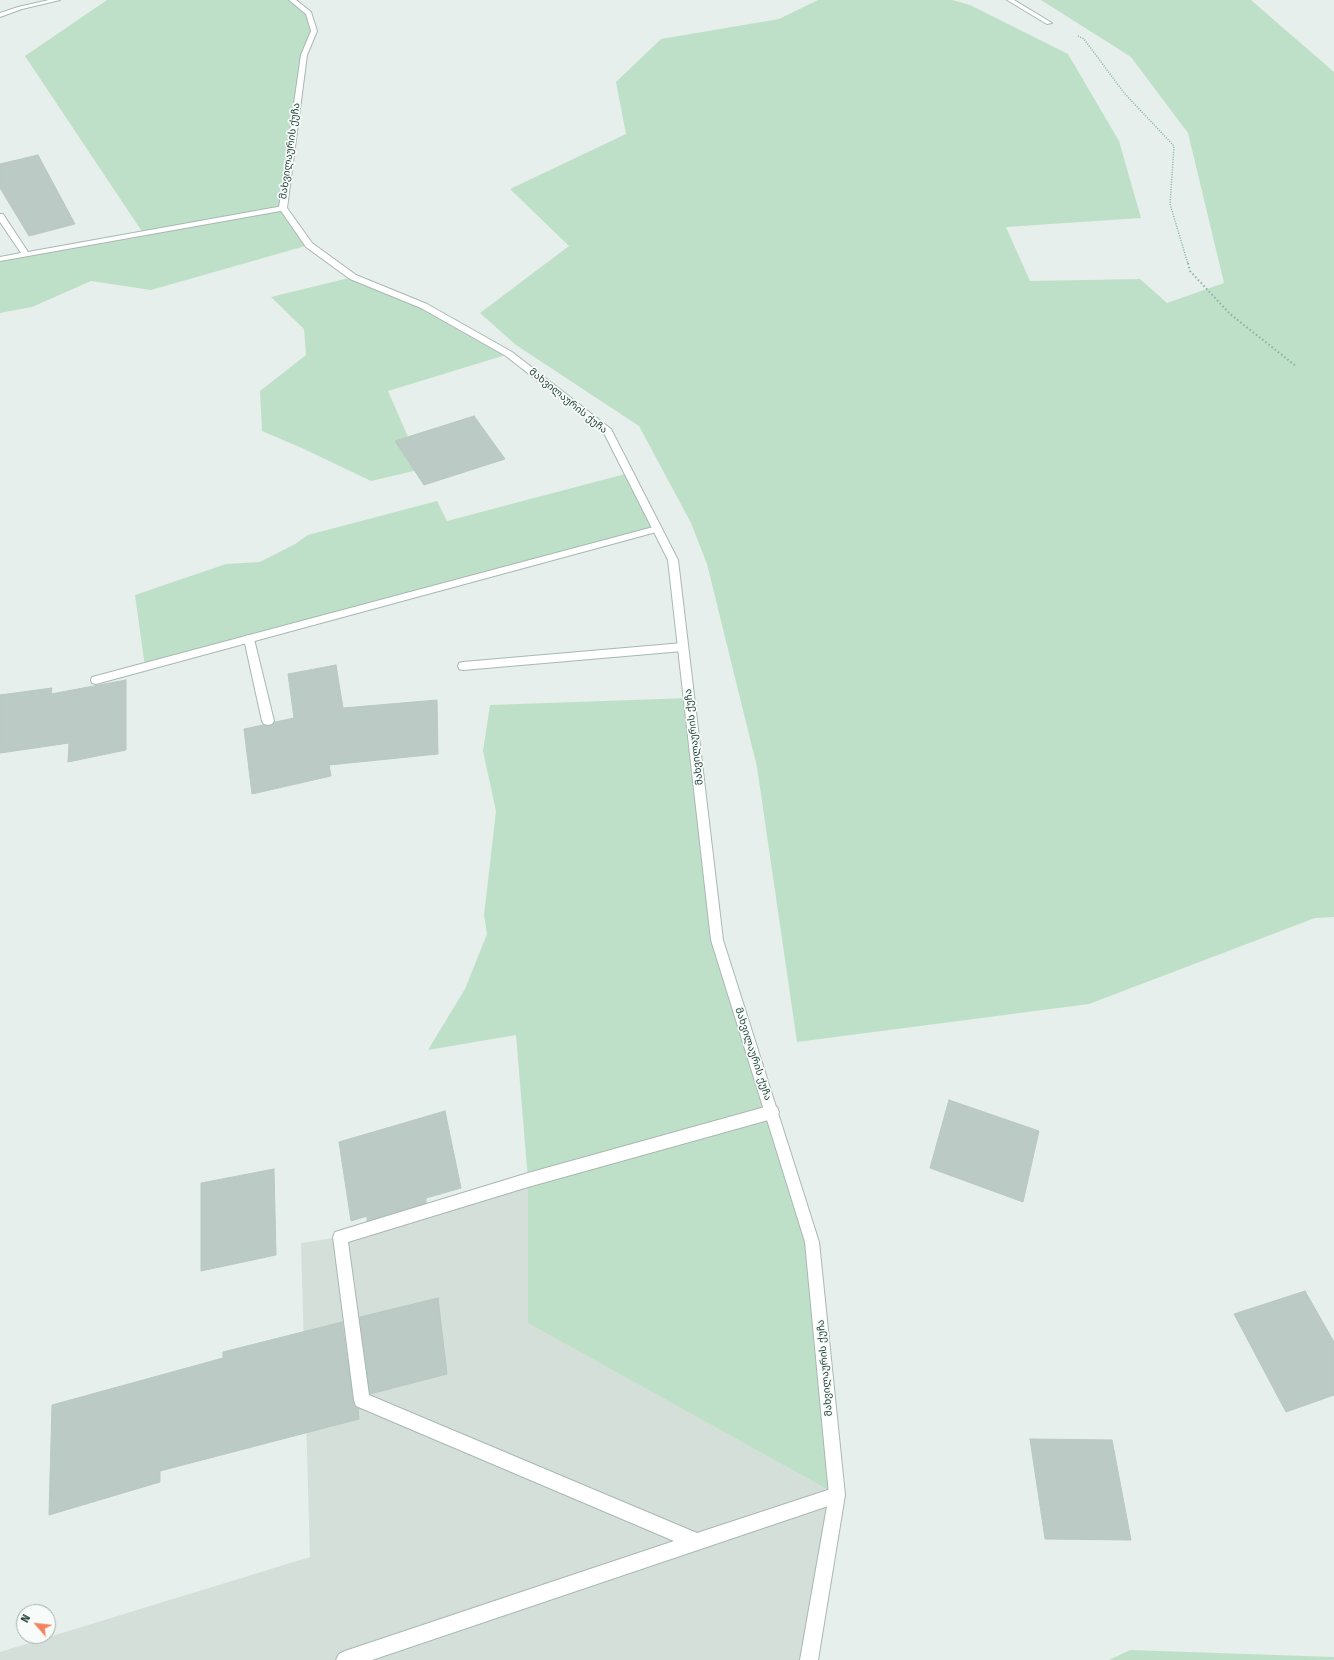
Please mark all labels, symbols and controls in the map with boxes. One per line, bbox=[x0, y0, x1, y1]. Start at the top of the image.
street label: მახვილაურის ქუჩა bbox=[277, 102, 303, 200]
street label: მახვილაურის ქუჩა bbox=[527, 366, 609, 436]
street label: მახვილაურის ქუჩა bbox=[682, 688, 706, 786]
street label: მახვილაურის ქუჩა bbox=[732, 1006, 774, 1102]
street label: მახვილაურის ქუჩა bbox=[815, 1319, 835, 1417]
north arrow bbox=[16, 1604, 56, 1644]
text: N bbox=[18, 1612, 33, 1625]

